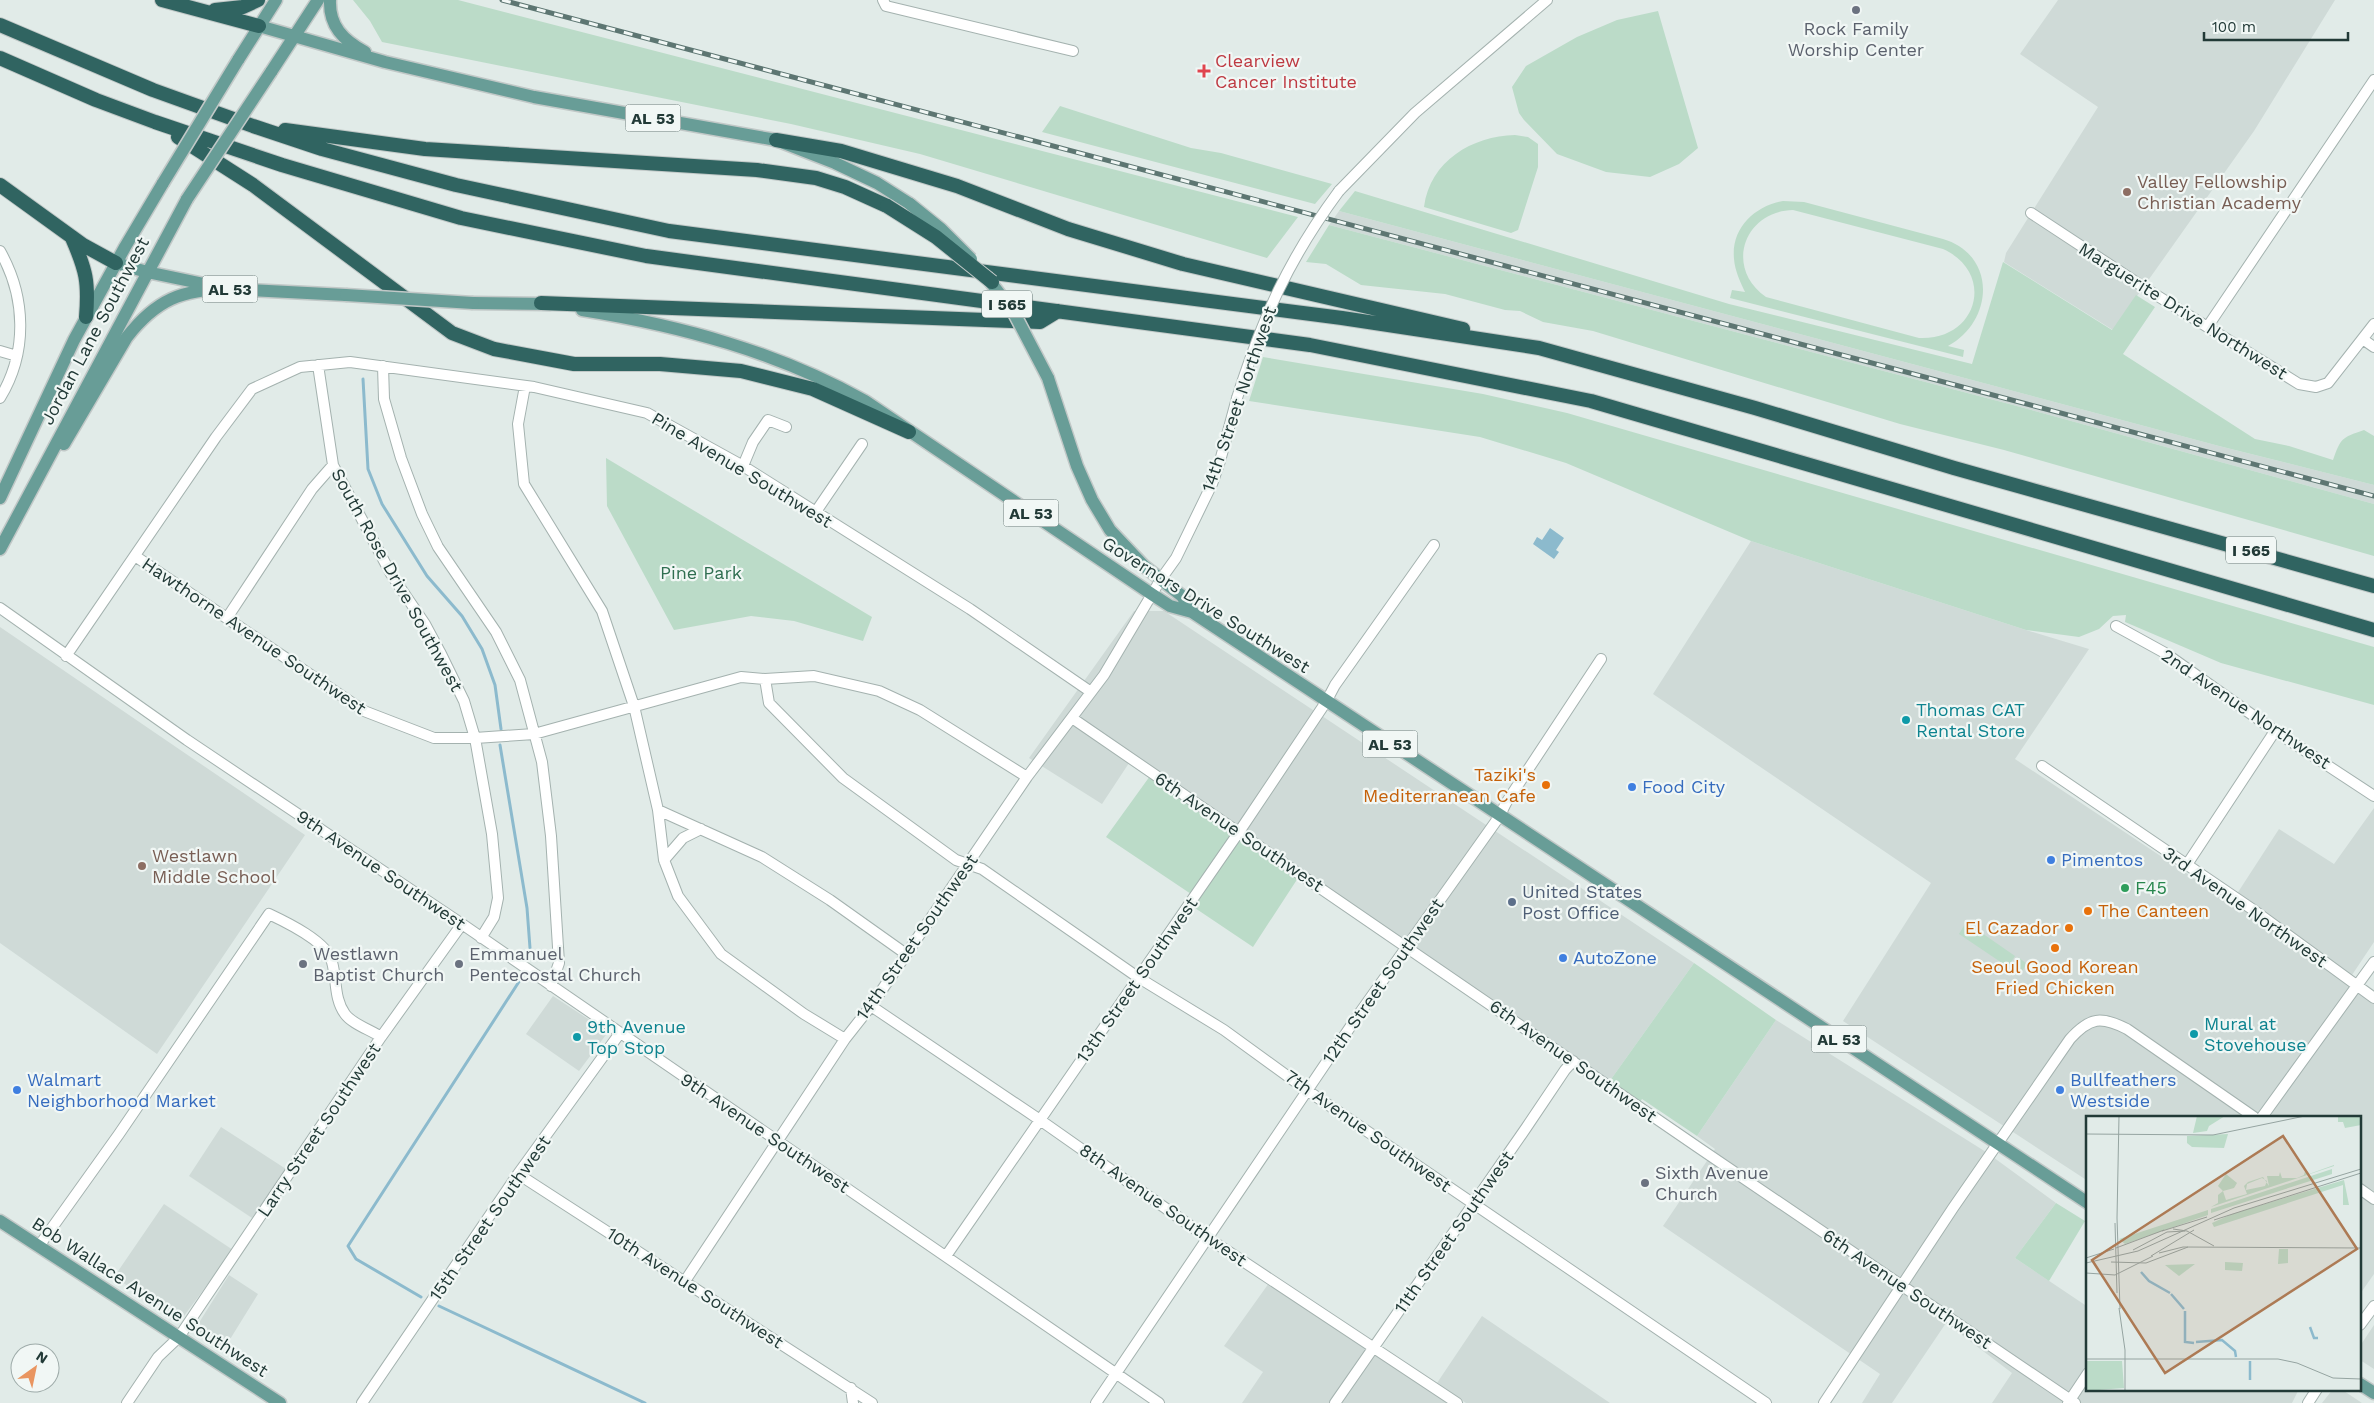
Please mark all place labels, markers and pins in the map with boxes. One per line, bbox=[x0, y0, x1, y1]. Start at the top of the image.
marker: Rock Family Worship Center bbox=[1850, 4, 1862, 16]
place label: Rock Family Worship Center bbox=[1788, 18, 1924, 60]
place label: Clearview Cancer Institute bbox=[1215, 50, 1357, 92]
marker: Clearview Cancer Institute bbox=[1197, 64, 1211, 78]
place label: Valley Fellowship Christian Academy bbox=[2137, 171, 2302, 213]
marker: Valley Fellowship Christian Academy bbox=[2121, 186, 2133, 198]
place label: Thomas CAT Rental Store bbox=[1916, 699, 2025, 741]
marker: Thomas CAT Rental Store bbox=[1900, 714, 1912, 726]
place label: Taziki's Mediterranean Cafe bbox=[1363, 764, 1536, 806]
place label: Food City bbox=[1642, 776, 1726, 797]
marker: Taziki's Mediterranean Cafe bbox=[1540, 779, 1552, 791]
marker: Food City bbox=[1626, 781, 1638, 793]
place label: Westlawn Middle School bbox=[152, 845, 277, 887]
place label: Pimentos bbox=[2061, 849, 2143, 870]
marker: Pimentos bbox=[2045, 854, 2057, 866]
marker: Westlawn Middle School bbox=[136, 860, 148, 872]
place label: F45 bbox=[2135, 877, 2167, 898]
place label: United States Post Office bbox=[1522, 881, 1642, 923]
marker: F45 bbox=[2119, 882, 2131, 894]
marker: United States Post Office bbox=[1506, 896, 1518, 908]
place label: The Canteen bbox=[2098, 900, 2209, 921]
marker: The Canteen bbox=[2082, 905, 2094, 917]
place label: El Cazador bbox=[1965, 917, 2059, 938]
marker: El Cazador bbox=[2063, 922, 2075, 934]
marker: Seoul Good Korean Fried Chicken bbox=[2049, 942, 2061, 954]
place label: Westlawn Baptist Church bbox=[313, 943, 444, 985]
place label: Emmanuel Pentecostal Church bbox=[469, 943, 641, 985]
place label: AutoZone bbox=[1573, 947, 1657, 968]
marker: AutoZone bbox=[1557, 952, 1569, 964]
place label: Seoul Good Korean Fried Chicken bbox=[1971, 956, 2139, 998]
marker: Westlawn Baptist Church bbox=[297, 958, 309, 970]
marker: Emmanuel Pentecostal Church bbox=[453, 958, 465, 970]
place label: Mural at Stovehouse bbox=[2204, 1013, 2307, 1055]
place label: 9th Avenue Top Stop bbox=[587, 1016, 686, 1058]
marker: Mural at Stovehouse bbox=[2188, 1028, 2200, 1040]
marker: 9th Avenue Top Stop bbox=[571, 1031, 583, 1043]
place label: Walmart Neighborhood Market bbox=[27, 1069, 216, 1111]
place label: Bullfeathers Westside bbox=[2070, 1069, 2176, 1111]
marker: Walmart Neighborhood Market bbox=[11, 1084, 23, 1096]
marker: Bullfeathers Westside bbox=[2054, 1084, 2066, 1096]
place label: Sixth Avenue Church bbox=[1655, 1162, 1769, 1204]
marker: Sixth Avenue Church bbox=[1639, 1177, 1651, 1189]

